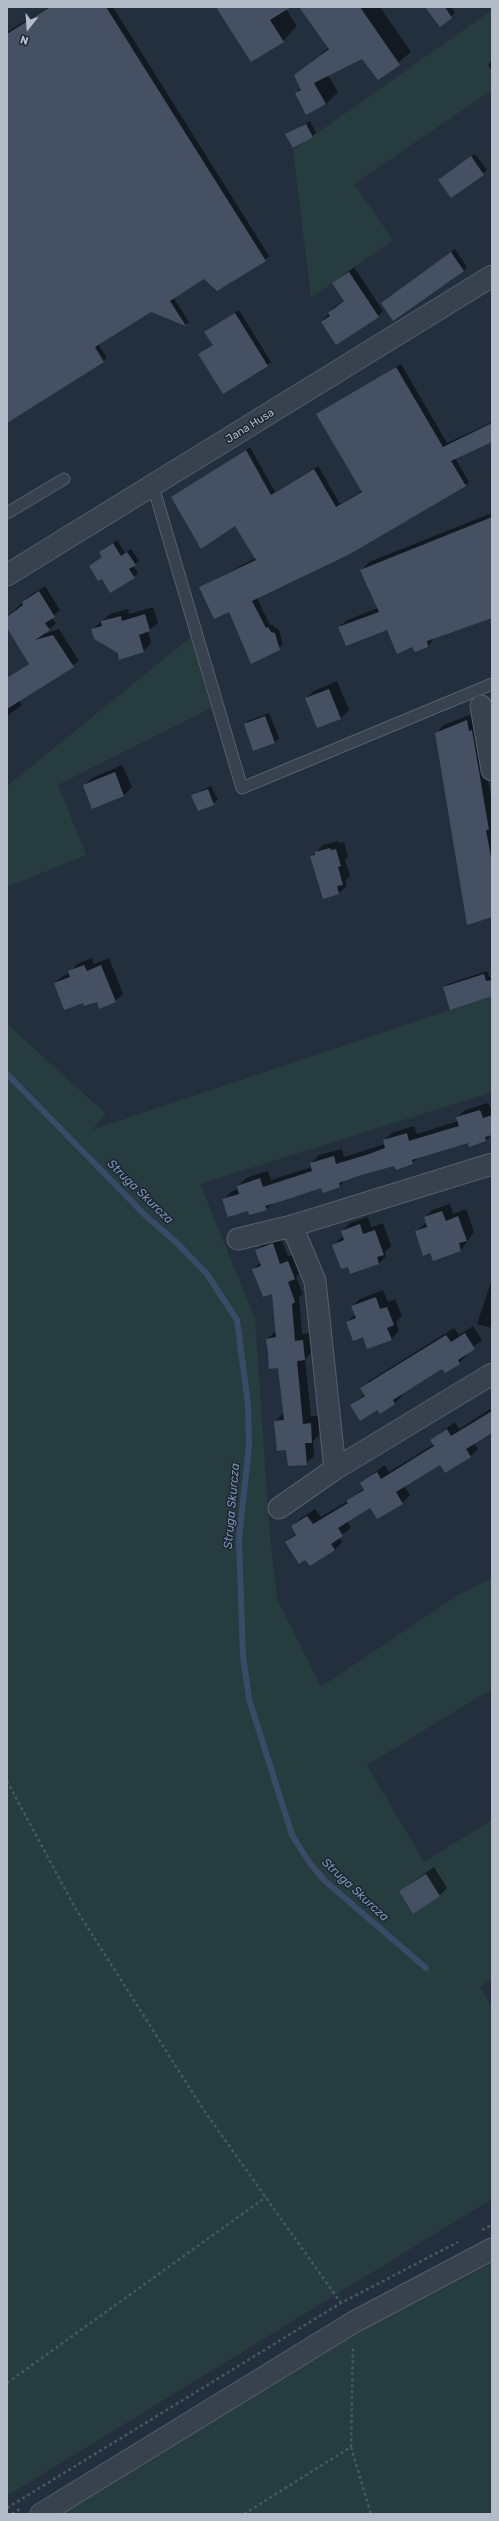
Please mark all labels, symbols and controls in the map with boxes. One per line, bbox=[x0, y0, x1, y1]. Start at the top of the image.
north arrow bbox=[8, 8, 48, 48]
text: N bbox=[19, 33, 30, 47]
street label: Jana Husa bbox=[223, 406, 277, 446]
water label: Struga Skurcza bbox=[104, 1157, 176, 1227]
water label: Struga Skurcza bbox=[221, 1462, 243, 1550]
water label: Struga Skurcza bbox=[319, 1855, 391, 1925]

